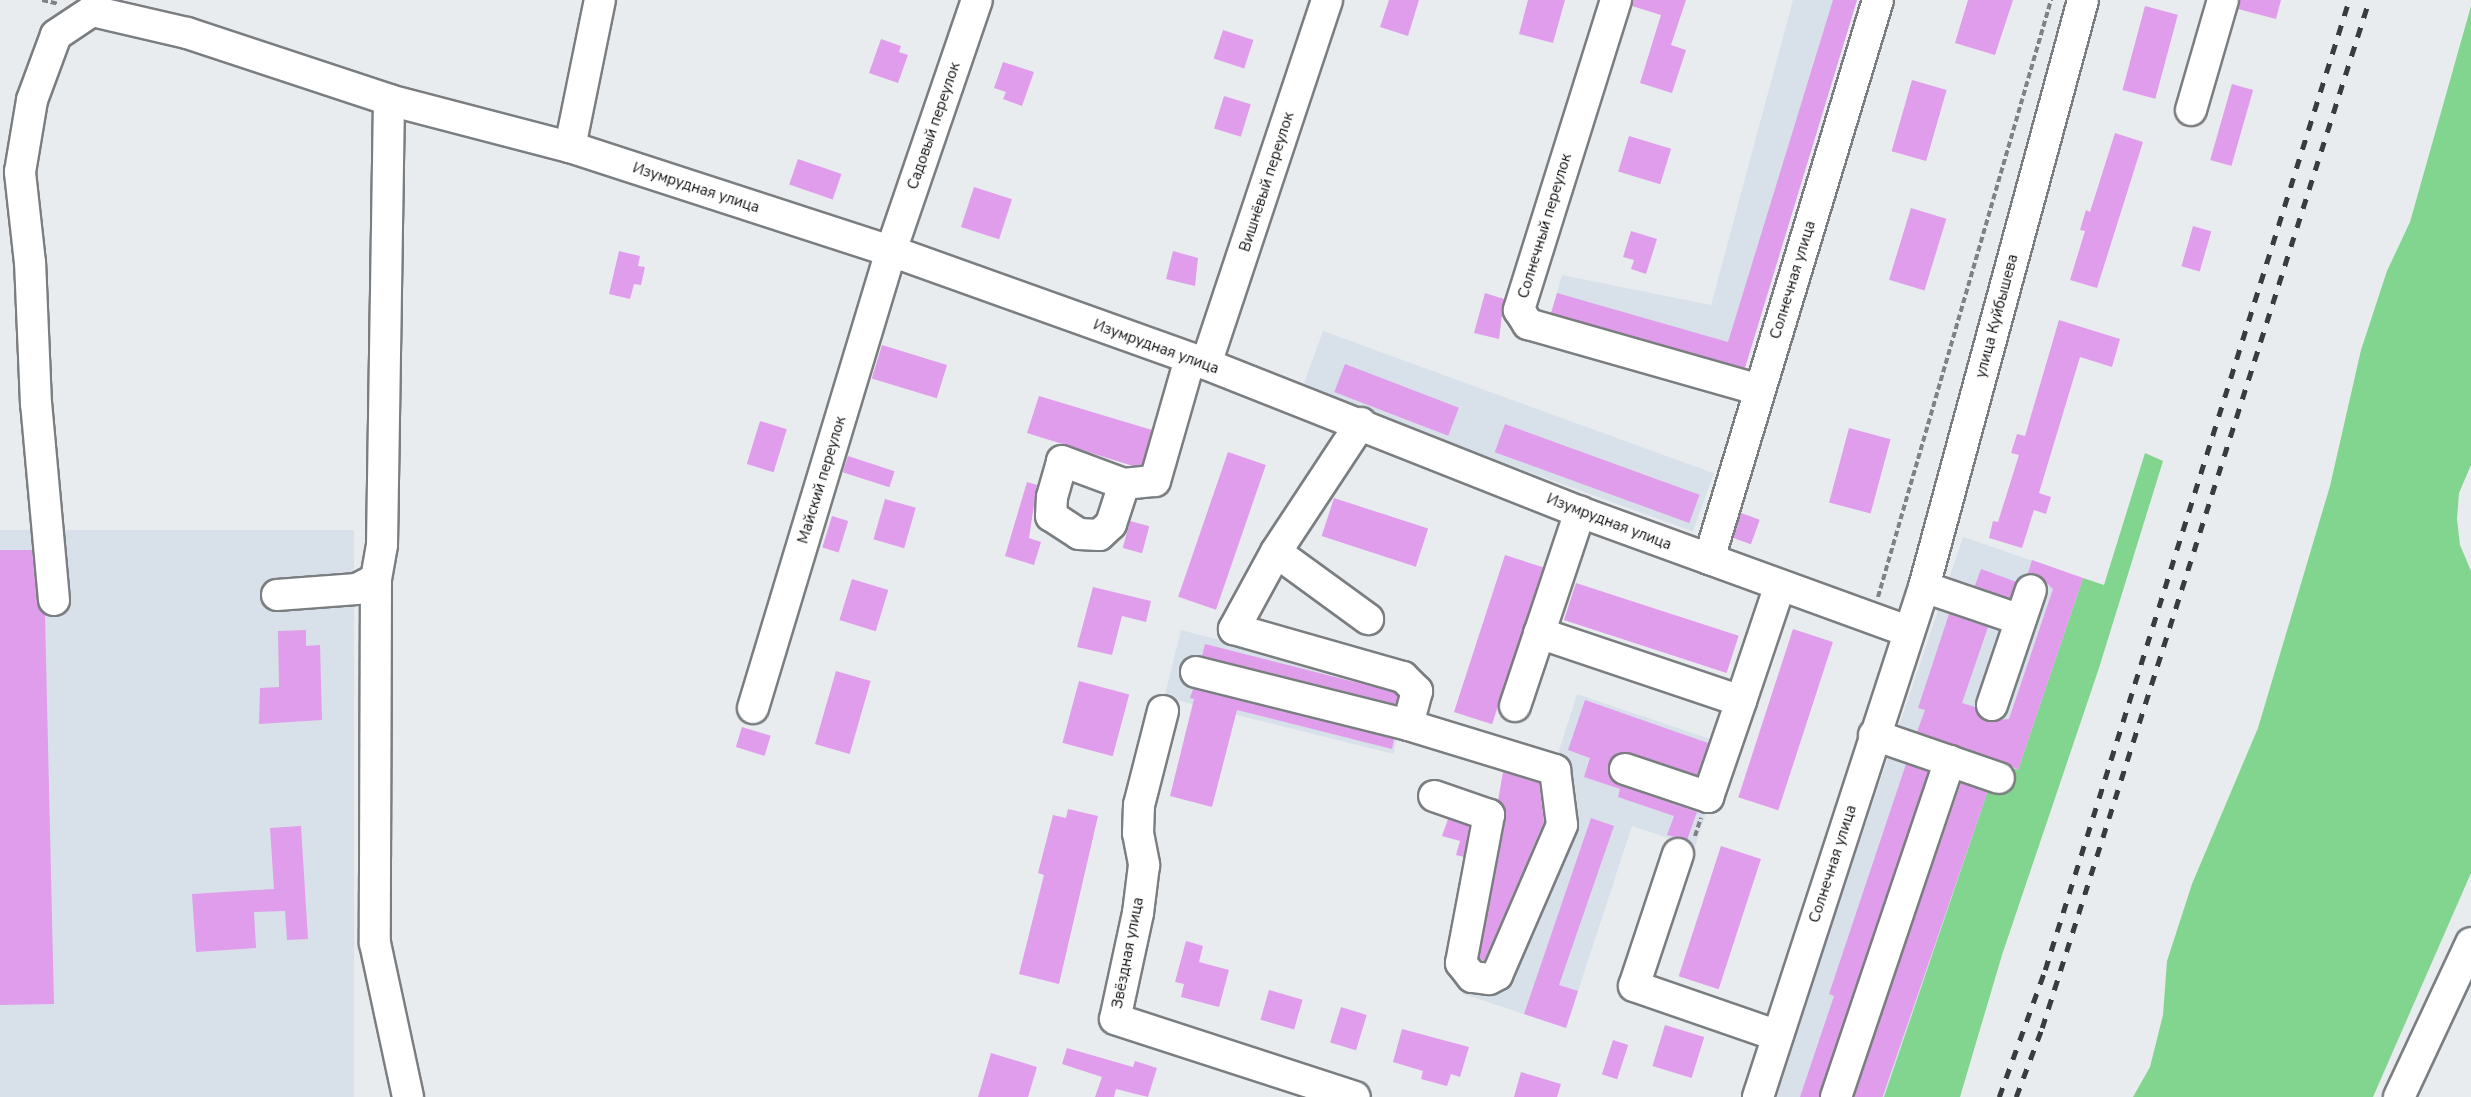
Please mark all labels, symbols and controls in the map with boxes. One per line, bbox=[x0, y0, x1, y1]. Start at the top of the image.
street label: Садовый переулок bbox=[904, 60, 964, 192]
street label: Вишнёвый переулок bbox=[1236, 110, 1298, 254]
street label: Солнечный переулок bbox=[1514, 151, 1576, 301]
street label: Изумрудная улица bbox=[630, 159, 762, 217]
street label: Солнечная улица bbox=[1766, 219, 1820, 341]
street label: улица Куйбышева bbox=[1972, 252, 2022, 380]
street label: Изумрудная улица bbox=[1091, 316, 1221, 378]
street label: Майский переулок bbox=[794, 414, 850, 546]
street label: Изумрудная улица bbox=[1544, 490, 1674, 554]
street label: Солнечная улица bbox=[1805, 803, 1861, 925]
street label: Звёздная улица bbox=[1108, 896, 1148, 1010]

